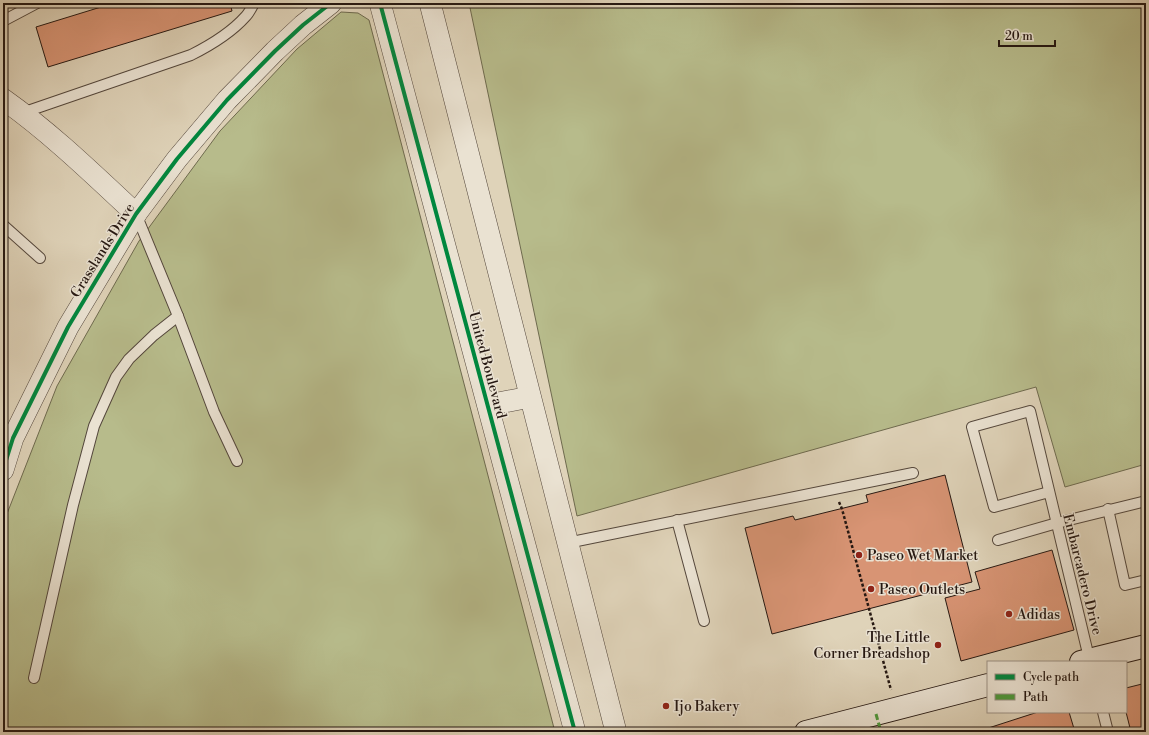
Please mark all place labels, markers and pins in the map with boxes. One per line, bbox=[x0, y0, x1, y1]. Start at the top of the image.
place label: Paseo Wet Market bbox=[867, 547, 978, 565]
marker: Paseo Wet Market bbox=[854, 550, 864, 560]
place label: Paseo Outlets bbox=[879, 581, 965, 599]
marker: Paseo Outlets bbox=[866, 584, 876, 594]
place label: Adidas bbox=[1016, 606, 1060, 624]
marker: Adidas bbox=[1004, 609, 1014, 619]
place label: The Little Corner Breadshop bbox=[814, 629, 930, 663]
marker: The Little Corner Breadshop bbox=[933, 640, 943, 650]
place label: Ijo Bakery bbox=[674, 698, 739, 716]
marker: Ijo Bakery bbox=[661, 701, 671, 711]

